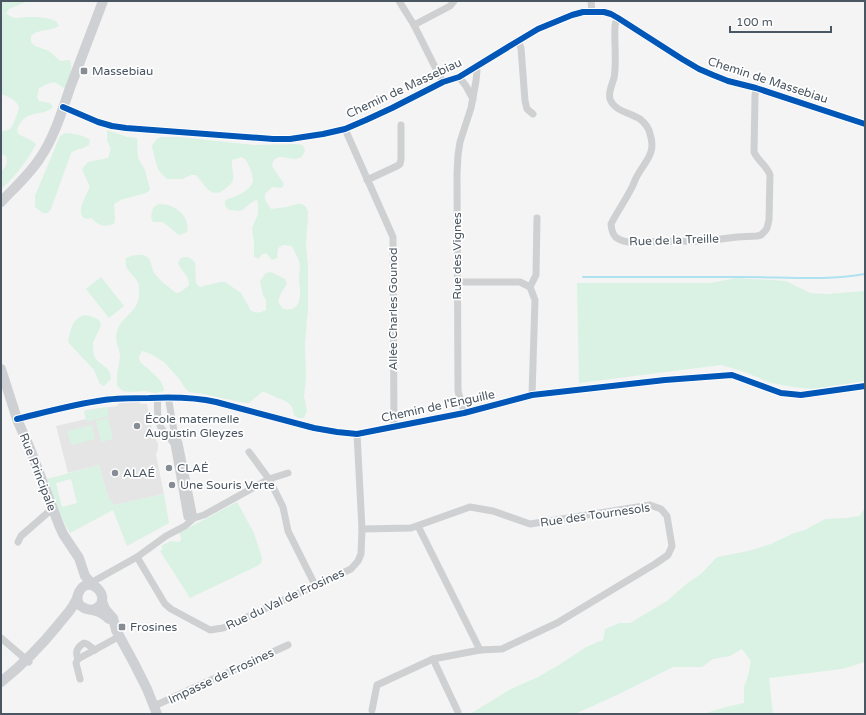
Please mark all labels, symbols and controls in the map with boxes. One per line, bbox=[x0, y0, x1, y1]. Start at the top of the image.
scale bar bbox=[730, 8, 831, 34]
text: 100 m bbox=[736, 15, 773, 29]
street label: Chemin de Massebiau bbox=[706, 54, 830, 106]
street label: Chemin de Massebiau bbox=[344, 55, 464, 121]
place label: Massebiau bbox=[92, 64, 153, 78]
marker: Massebiau bbox=[79, 66, 89, 76]
street label: Rue des Vignes bbox=[450, 212, 464, 300]
street label: Rue de la Treille bbox=[629, 231, 719, 249]
street label: Allée Charles Gounod bbox=[386, 247, 400, 371]
street label: Chemin de l'Enguille bbox=[380, 387, 496, 425]
place label: École maternelle Augustin Gleyzes bbox=[145, 412, 244, 440]
marker: École maternelle Augustin Gleyzes bbox=[132, 421, 142, 431]
street label: Rue Principale bbox=[17, 431, 59, 513]
place label: CLAÉ bbox=[177, 461, 209, 475]
marker: CLAÉ bbox=[164, 463, 174, 473]
place label: ALAÉ bbox=[123, 466, 156, 480]
marker: ALAÉ bbox=[110, 468, 120, 478]
place label: Une Souris Verte bbox=[180, 478, 275, 492]
marker: Une Souris Verte bbox=[167, 480, 177, 490]
street label: Rue des Tournesols bbox=[539, 500, 651, 530]
street label: Rue du Val de Frosines bbox=[224, 565, 347, 633]
place label: Frosines bbox=[130, 620, 178, 634]
marker: Frosines bbox=[117, 622, 127, 632]
street label: Impasse de Frosines bbox=[166, 645, 276, 707]

